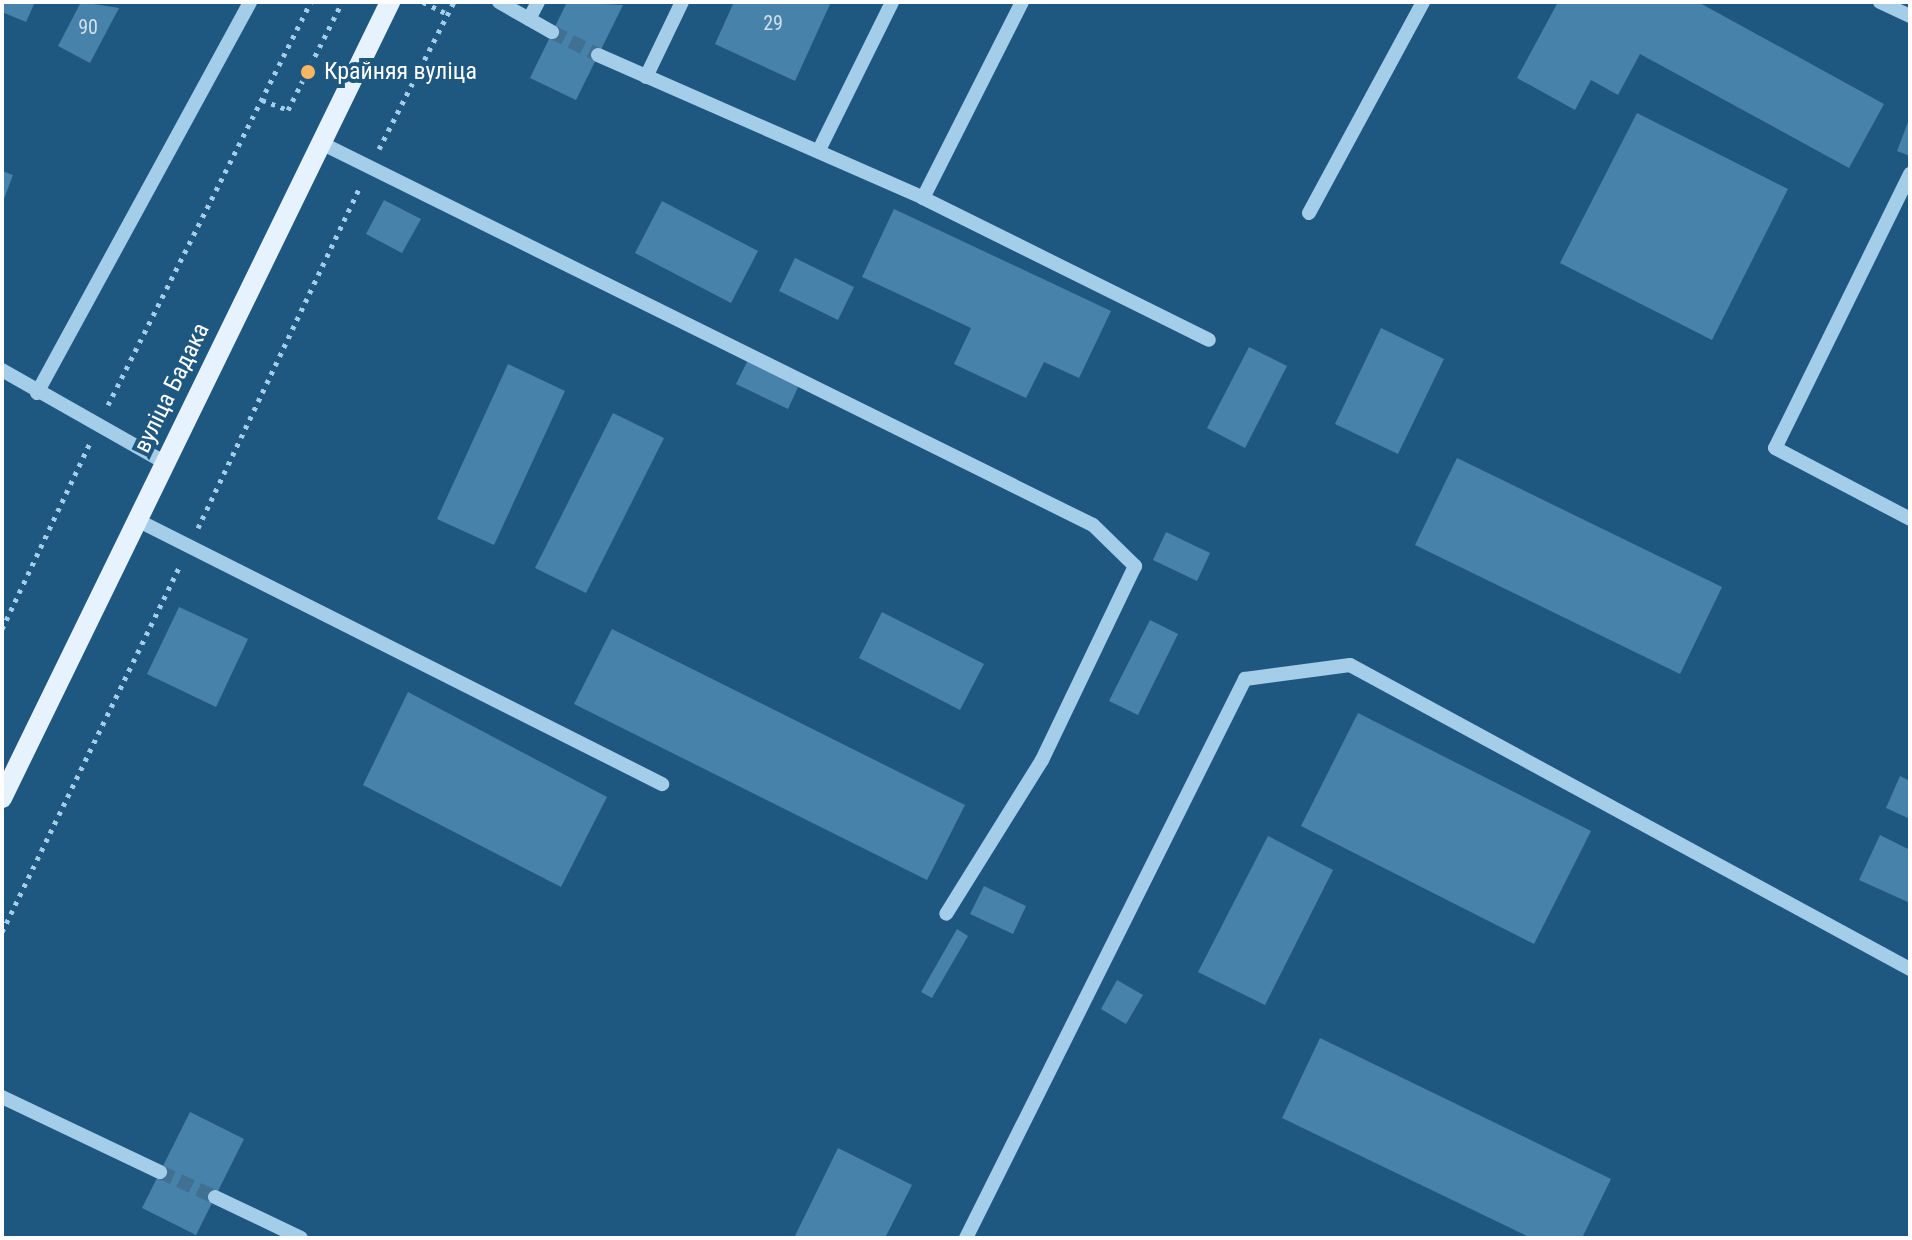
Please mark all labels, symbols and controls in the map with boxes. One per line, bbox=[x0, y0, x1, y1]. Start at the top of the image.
house number: 29 bbox=[763, 11, 783, 35]
house number: 90 bbox=[78, 15, 98, 39]
place label: Крайняя вуліца bbox=[324, 58, 477, 86]
marker: Крайняя вуліца bbox=[299, 63, 317, 81]
street label: вуліца Бадака bbox=[128, 318, 216, 458]

